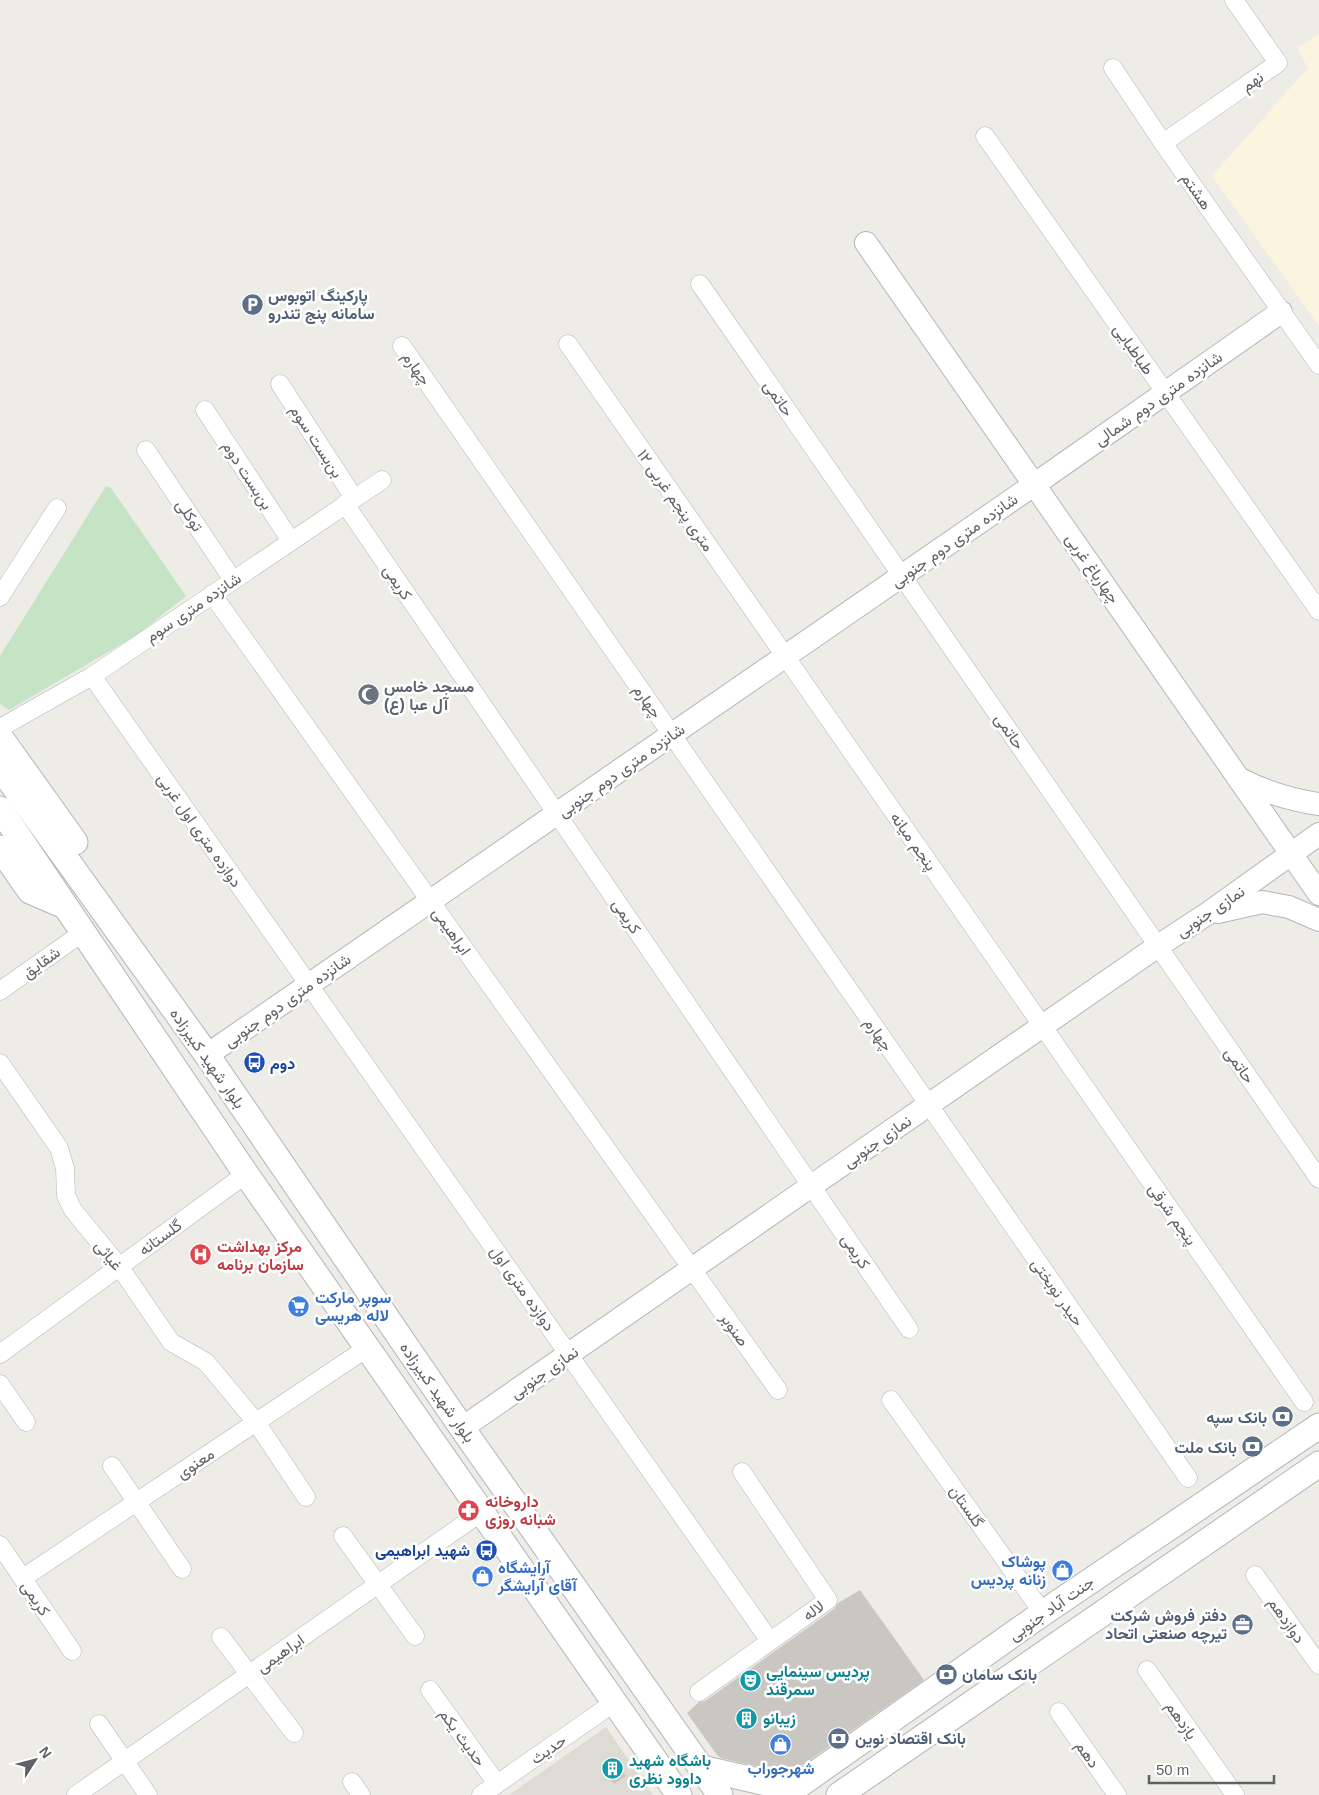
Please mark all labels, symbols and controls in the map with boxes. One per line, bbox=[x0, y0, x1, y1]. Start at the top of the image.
street label: نهم bbox=[1238, 68, 1268, 97]
street label: هشتم bbox=[1176, 170, 1215, 214]
place label: پارکینگ اتوبوس سامانه پنج تندرو bbox=[268, 287, 375, 325]
parking icon: پارکینگ اتوبوس سامانه پنج تندرو bbox=[240, 292, 264, 316]
street label: طباطبایی bbox=[1108, 321, 1157, 379]
street label: چهارم bbox=[397, 348, 434, 390]
street label: شانزده متری دوم شمالی bbox=[1091, 348, 1226, 451]
street label: حاتمی bbox=[759, 377, 797, 421]
street label: بن‌بست سوم bbox=[285, 402, 346, 482]
street label: بن‌بست دوم bbox=[218, 438, 276, 514]
street label: ۱۲ متری پنجم غربی bbox=[632, 446, 717, 556]
street label: شانزده متری دوم جنوبی bbox=[888, 490, 1022, 592]
street label: توکلی bbox=[171, 496, 206, 536]
street label: چهارباغ غربی bbox=[1060, 530, 1123, 608]
street label: کریمی bbox=[378, 562, 415, 604]
street label: شانزده متری سوم bbox=[142, 569, 245, 647]
place label: مسجد خامس آل عبا (ع) bbox=[384, 678, 474, 715]
street label: چهارم bbox=[628, 681, 665, 723]
mosque icon: مسجد خامس آل عبا (ع) bbox=[356, 683, 380, 707]
street label: حاتمی bbox=[990, 710, 1028, 754]
street label: شانزده متری دوم جنوبی bbox=[555, 720, 689, 822]
street label: دوازده متری اول غربی bbox=[152, 770, 245, 891]
street label: پنجم میانه bbox=[885, 809, 940, 875]
street label: نمازی جنوبی bbox=[1173, 882, 1249, 942]
street label: کریمی bbox=[607, 896, 644, 938]
street label: ابراهیمی bbox=[428, 904, 474, 959]
street label: شقایق bbox=[19, 943, 64, 983]
street label: شانزده متری دوم جنوبی bbox=[221, 950, 355, 1052]
street label: بلوار شهید کبیرزاده bbox=[165, 1005, 248, 1113]
street label: چهارم bbox=[859, 1014, 896, 1056]
street label: حاتمی bbox=[1220, 1044, 1258, 1088]
bus stop icon: دوم bbox=[242, 1051, 266, 1075]
place label: دوم bbox=[270, 1055, 295, 1074]
street label: نمازی جنوبی bbox=[840, 1112, 916, 1173]
street label: پنجم شرقی bbox=[1143, 1180, 1200, 1250]
street label: گلستانه bbox=[136, 1216, 185, 1259]
street label: کریمی bbox=[836, 1231, 873, 1273]
street label: غیاثی bbox=[90, 1237, 126, 1275]
place label: مرکز بهداشت سازمان برنامه bbox=[217, 1238, 304, 1275]
hospital icon: مرکز بهداشت سازمان برنامه bbox=[189, 1243, 213, 1267]
street label: دوازده متری اول bbox=[485, 1243, 558, 1335]
street label: حیدر نوبختی bbox=[1027, 1255, 1087, 1331]
place label: سوپر مارکت لاله هریسی bbox=[315, 1289, 391, 1326]
supermarket icon: سوپر مارکت لاله هریسی bbox=[287, 1294, 311, 1318]
street label: صنوبر bbox=[715, 1309, 752, 1350]
street label: بلوار شهید کبیرزاده bbox=[395, 1339, 478, 1447]
street label: نمازی جنوبی bbox=[507, 1343, 583, 1404]
bank icon: بانک سپه bbox=[1271, 1405, 1295, 1429]
place label: بانک سپه bbox=[1206, 1409, 1267, 1429]
bank icon: بانک ملت bbox=[1241, 1435, 1265, 1459]
place label: بانک ملت bbox=[1175, 1439, 1237, 1457]
street label: معنوی bbox=[173, 1445, 218, 1484]
street label: گلستان bbox=[945, 1482, 987, 1531]
place label: داروخانه شبانه روزی bbox=[485, 1493, 556, 1530]
pharmacy icon: داروخانه شبانه روزی bbox=[457, 1498, 481, 1522]
bus stop icon: شهید ابراهیمی bbox=[474, 1538, 498, 1562]
place label: شهید ابراهیمی bbox=[375, 1542, 470, 1561]
place label: پوشاک زنانه پردیس bbox=[971, 1553, 1046, 1591]
shop icon: پوشاک زنانه پردیس bbox=[1050, 1558, 1074, 1582]
place label: آرایشگاه آقای آرایشگر bbox=[497, 1559, 579, 1596]
shop icon: آرایشگاه آقای آرایشگر bbox=[470, 1564, 494, 1588]
street label: جنت آباد جنوبی bbox=[1005, 1573, 1098, 1646]
street label: کریمی bbox=[16, 1578, 53, 1620]
street label: دوازدهم bbox=[1263, 1594, 1308, 1647]
street label: لاله bbox=[799, 1597, 827, 1624]
place label: دفتر فروش شرکت تیرچه صنعتی اتحاد bbox=[1105, 1607, 1227, 1645]
office icon: دفتر فروش شرکت تیرچه صنعتی اتحاد bbox=[1231, 1612, 1255, 1636]
street label: ابراهیمی bbox=[253, 1631, 308, 1677]
bank icon: بانک سامان bbox=[934, 1662, 958, 1686]
place label: پردیس سینمایی سمرقند bbox=[766, 1663, 870, 1700]
place label: بانک سامان bbox=[962, 1666, 1037, 1684]
theatre icon: پردیس سینمایی سمرقند bbox=[738, 1668, 762, 1692]
street label: یازدهم bbox=[1161, 1698, 1201, 1744]
street label: حدیث یکم bbox=[434, 1705, 489, 1771]
building icon: زیبانو bbox=[735, 1706, 759, 1730]
place label: زیبانو bbox=[763, 1710, 796, 1729]
bank icon: بانک اقتصاد نوین bbox=[827, 1726, 851, 1750]
place label: بانک اقتصاد نوین bbox=[855, 1730, 966, 1749]
street label: حدیث bbox=[527, 1731, 570, 1768]
shop icon: شهرجوراب bbox=[769, 1732, 793, 1756]
north arrow bbox=[10, 1735, 60, 1785]
street label: دهم bbox=[1071, 1738, 1103, 1772]
text: N bbox=[36, 1744, 55, 1761]
place label: باشگاه شهید داوود نظری bbox=[629, 1752, 711, 1789]
scale bar bbox=[1149, 1752, 1274, 1784]
building icon: باشگاه شهید داوود نظری bbox=[601, 1757, 625, 1781]
place label: شهرجوراب bbox=[747, 1760, 815, 1779]
text: 50 m bbox=[1156, 1761, 1189, 1778]

